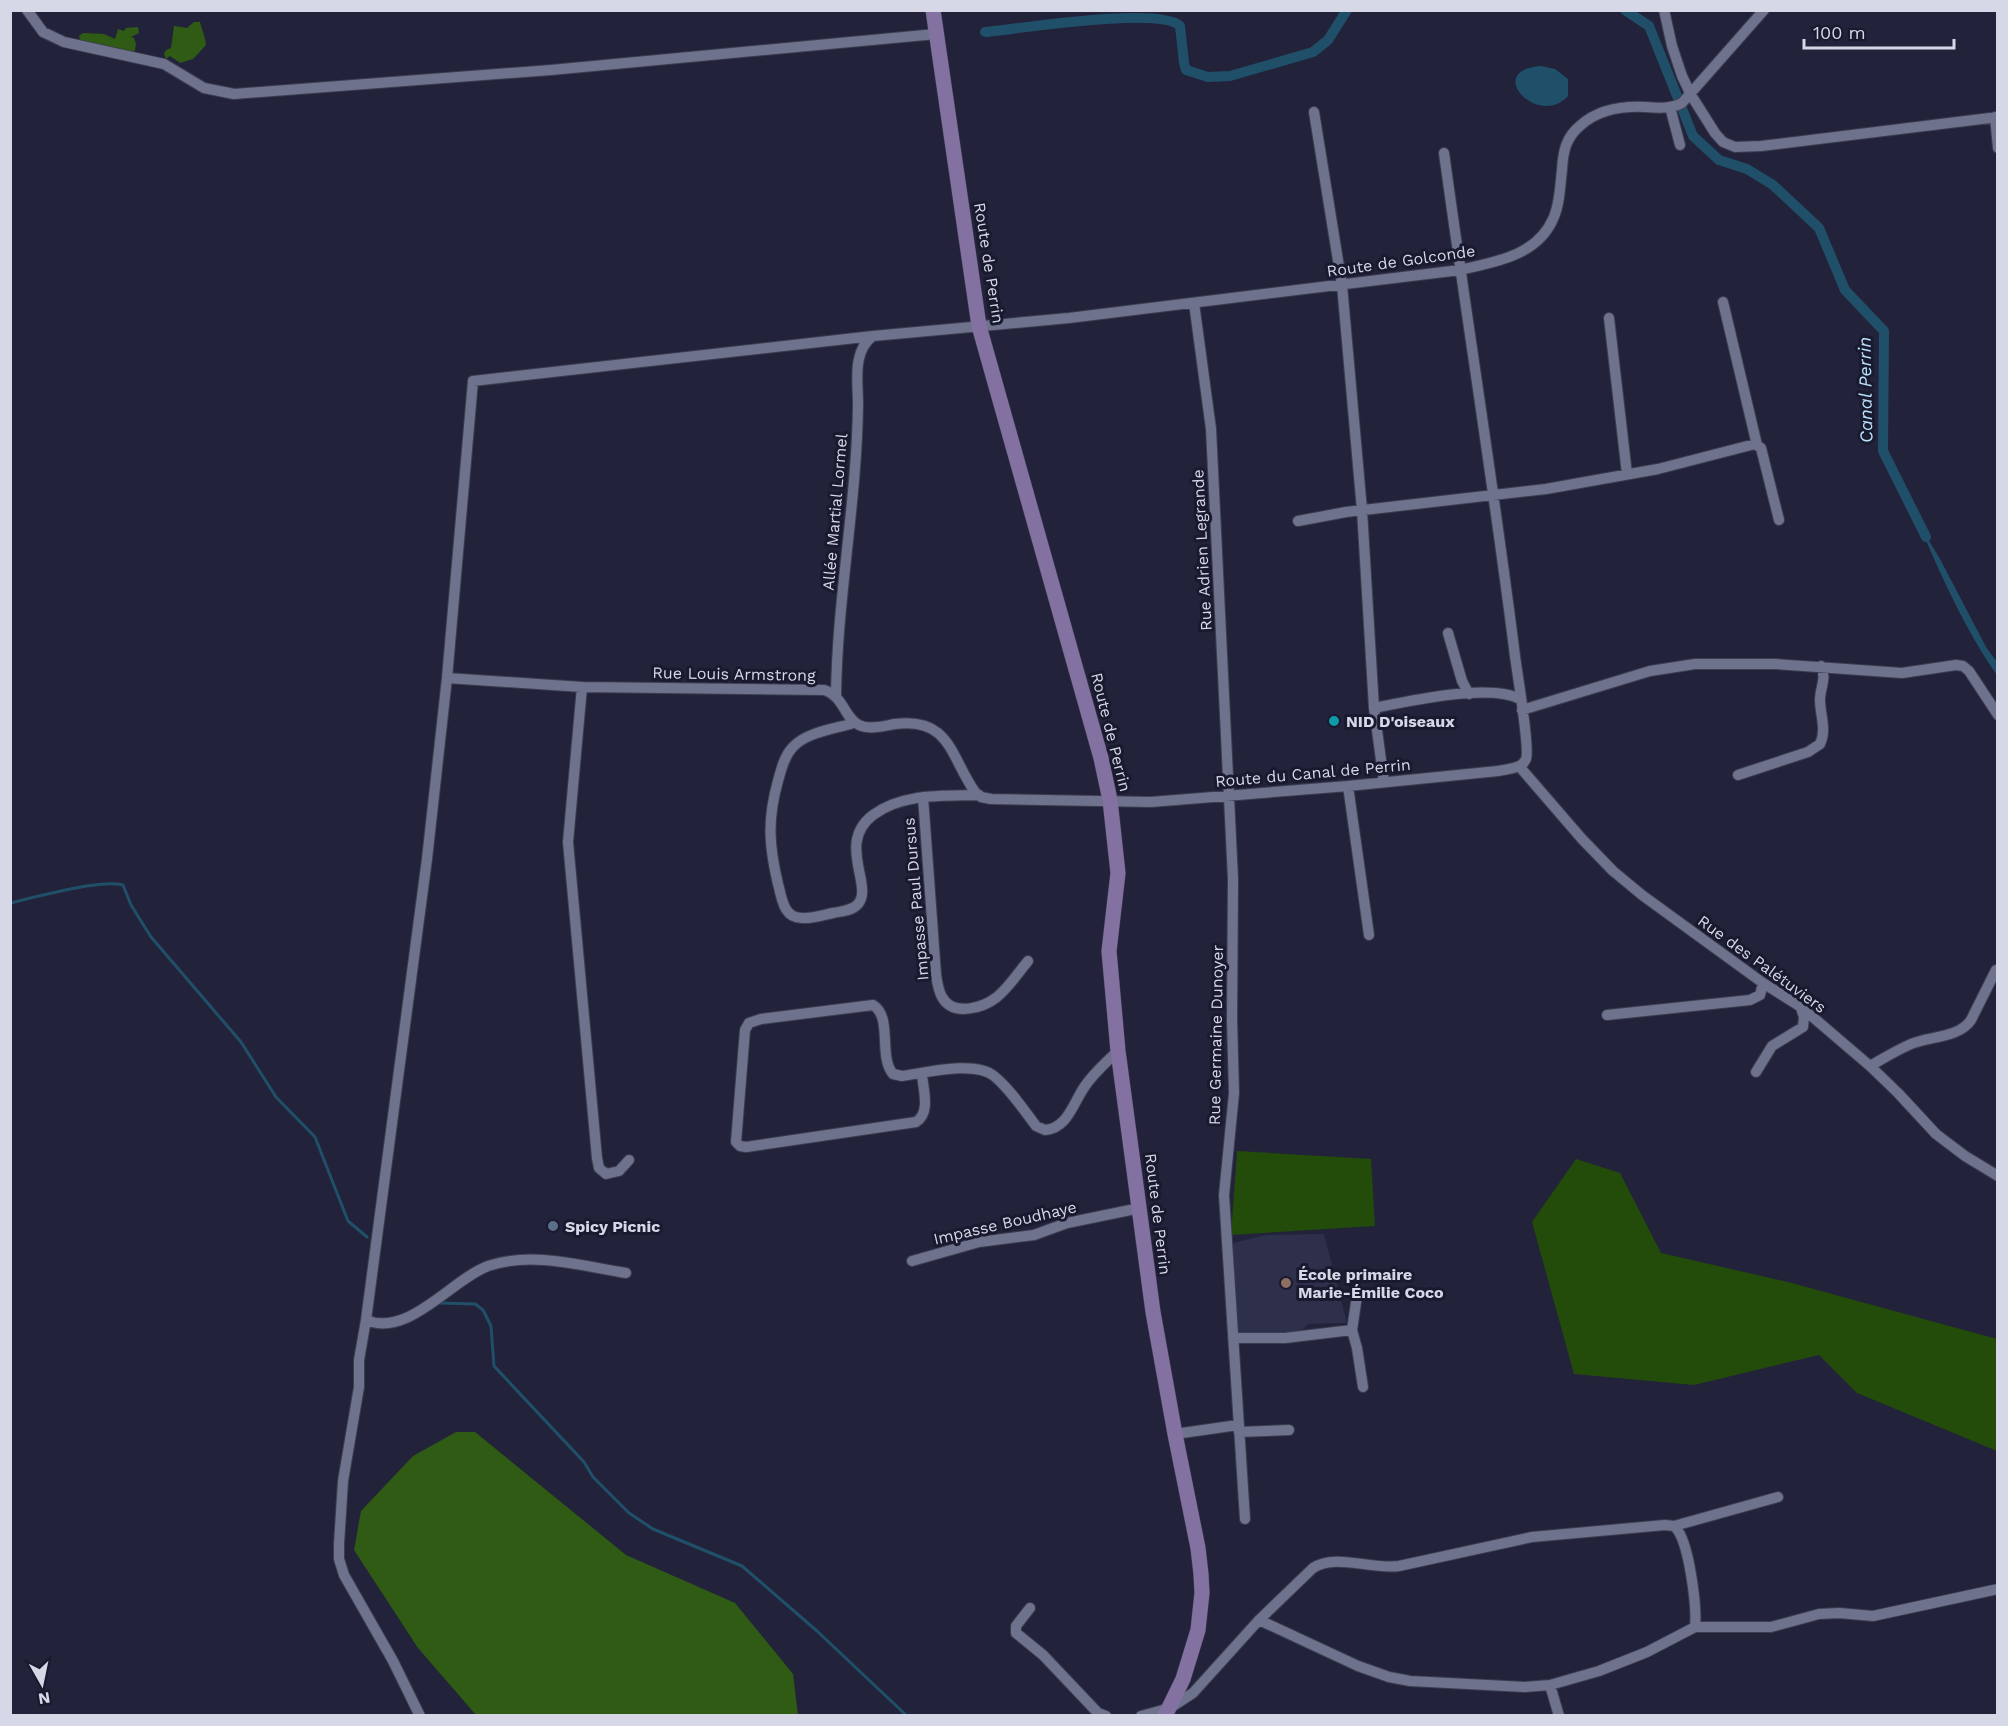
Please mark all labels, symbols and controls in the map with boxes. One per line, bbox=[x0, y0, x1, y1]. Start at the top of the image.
scale bar bbox=[1804, 12, 1954, 50]
text: 100 m bbox=[1813, 22, 1866, 43]
street label: Route de Perrin bbox=[970, 201, 1008, 325]
street label: Route de Golconde bbox=[1326, 241, 1476, 281]
water label: Canal Perrin bbox=[1854, 337, 1876, 443]
street label: Allée Martial Lormel bbox=[819, 433, 851, 591]
street label: Rue Adrien Legrande bbox=[1188, 469, 1216, 631]
street label: Rue Louis Armstrong bbox=[652, 663, 816, 685]
street label: Route de Perrin bbox=[1087, 670, 1135, 794]
place label: NID D'oiseaux bbox=[1346, 712, 1455, 731]
marker: NID D'oiseaux bbox=[1327, 714, 1341, 728]
street label: Route du Canal de Perrin bbox=[1214, 755, 1412, 791]
street label: Impasse Paul Dursus bbox=[899, 817, 933, 981]
street label: Rue des Palétuviers bbox=[1694, 911, 1830, 1017]
street label: Rue Germaine Dunoyer bbox=[1205, 944, 1227, 1125]
street label: Route de Perrin bbox=[1141, 1152, 1175, 1276]
street label: Impasse Boudhaye bbox=[931, 1197, 1079, 1249]
place label: Spicy Picnic bbox=[565, 1217, 660, 1236]
marker: Spicy Picnic bbox=[546, 1219, 560, 1233]
place label: École primaire Marie-Émilie Coco bbox=[1298, 1265, 1444, 1302]
marker: École primaire Marie-Émilie Coco bbox=[1279, 1276, 1293, 1290]
north arrow bbox=[12, 1654, 72, 1714]
text: N bbox=[37, 1688, 52, 1709]

